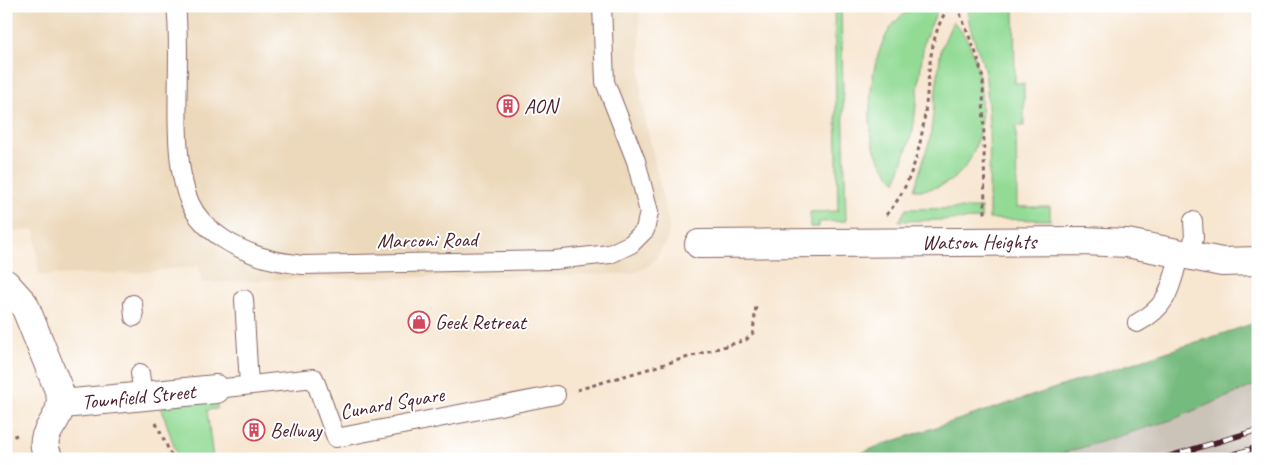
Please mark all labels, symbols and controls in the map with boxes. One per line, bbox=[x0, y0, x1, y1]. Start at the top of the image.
place label: AON bbox=[524, 93, 561, 119]
building icon: AON bbox=[496, 94, 520, 118]
street label: Marconi Road bbox=[377, 226, 481, 254]
street label: Watson Heights bbox=[922, 228, 1038, 255]
place label: Geek Retreat bbox=[435, 309, 528, 335]
shop icon: Geek Retreat bbox=[407, 310, 431, 334]
street label: Townfield Street bbox=[81, 378, 199, 415]
street label: Cunard Square bbox=[338, 381, 447, 425]
place label: Bellway bbox=[270, 417, 323, 443]
building icon: Bellway bbox=[242, 418, 266, 442]

